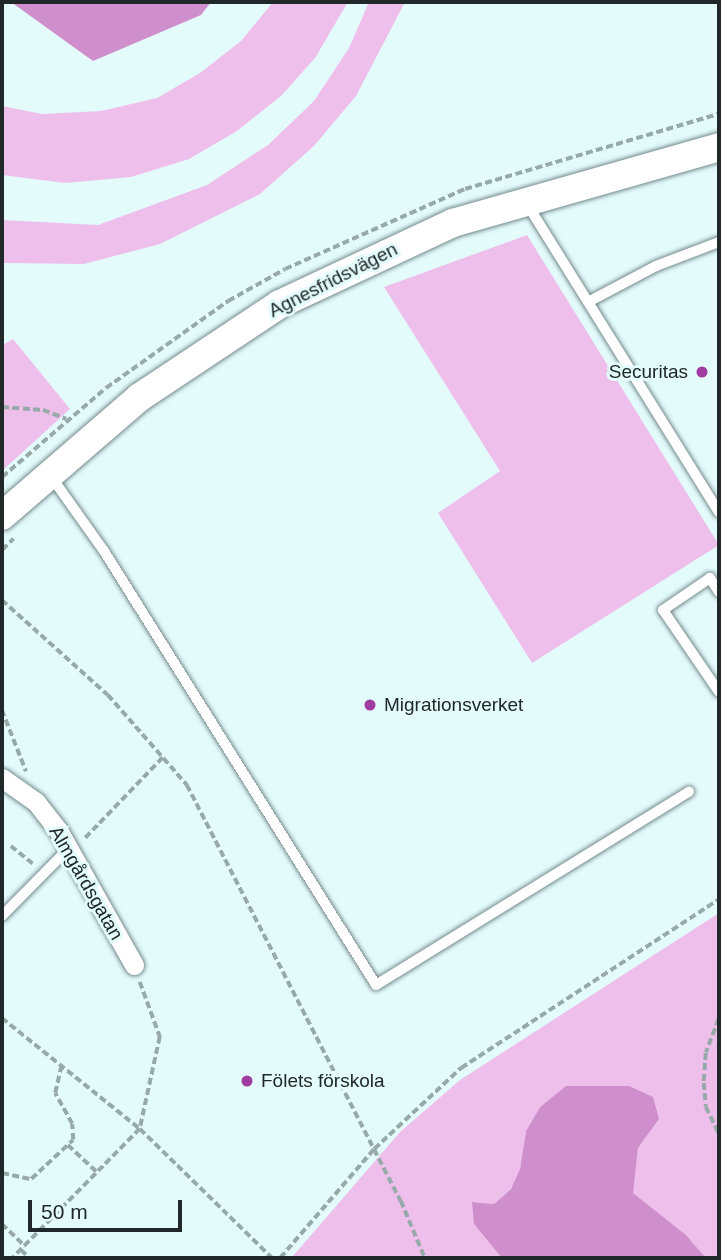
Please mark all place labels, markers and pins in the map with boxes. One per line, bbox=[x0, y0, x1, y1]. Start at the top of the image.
place label: Securitas bbox=[609, 361, 688, 383]
marker: Securitas bbox=[694, 364, 710, 380]
place label: Migrationsverket bbox=[384, 694, 523, 716]
marker: Migrationsverket bbox=[362, 697, 378, 713]
place label: Fölets förskola bbox=[261, 1070, 385, 1092]
marker: Fölets förskola bbox=[239, 1073, 255, 1089]

